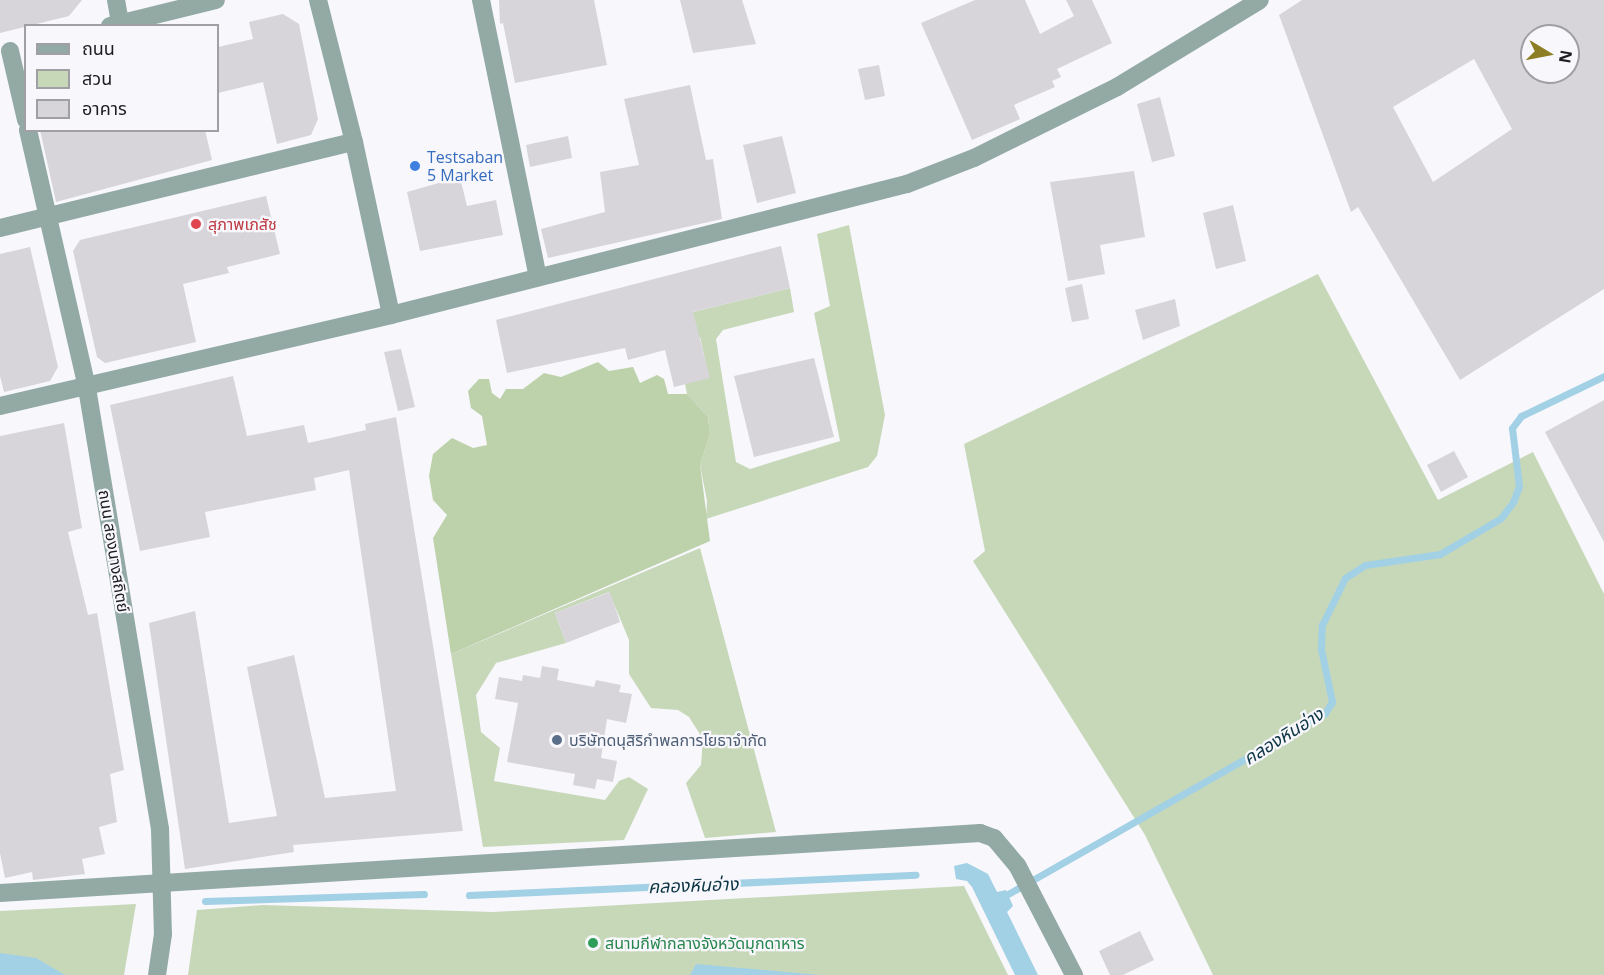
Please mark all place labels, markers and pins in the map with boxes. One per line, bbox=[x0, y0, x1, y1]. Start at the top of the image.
place label: Testsaban 5 Market bbox=[427, 147, 503, 185]
marker: Testsaban 5 Market bbox=[408, 159, 422, 173]
place label: สุภาพเภสัช bbox=[208, 214, 277, 234]
marker: สุภาพเภสัช bbox=[189, 217, 203, 231]
place label: บริษัทดนุสิริกำพลการโยธาจำกัด bbox=[569, 730, 767, 750]
marker: บริษัทดนุสิริกำพลการโยธาจำกัด bbox=[550, 733, 564, 747]
place label: สนามกีฬากลางจังหวัดมุกดาหาร bbox=[605, 933, 805, 953]
marker: สนามกีฬากลางจังหวัดมุกดาหาร bbox=[586, 936, 600, 950]

